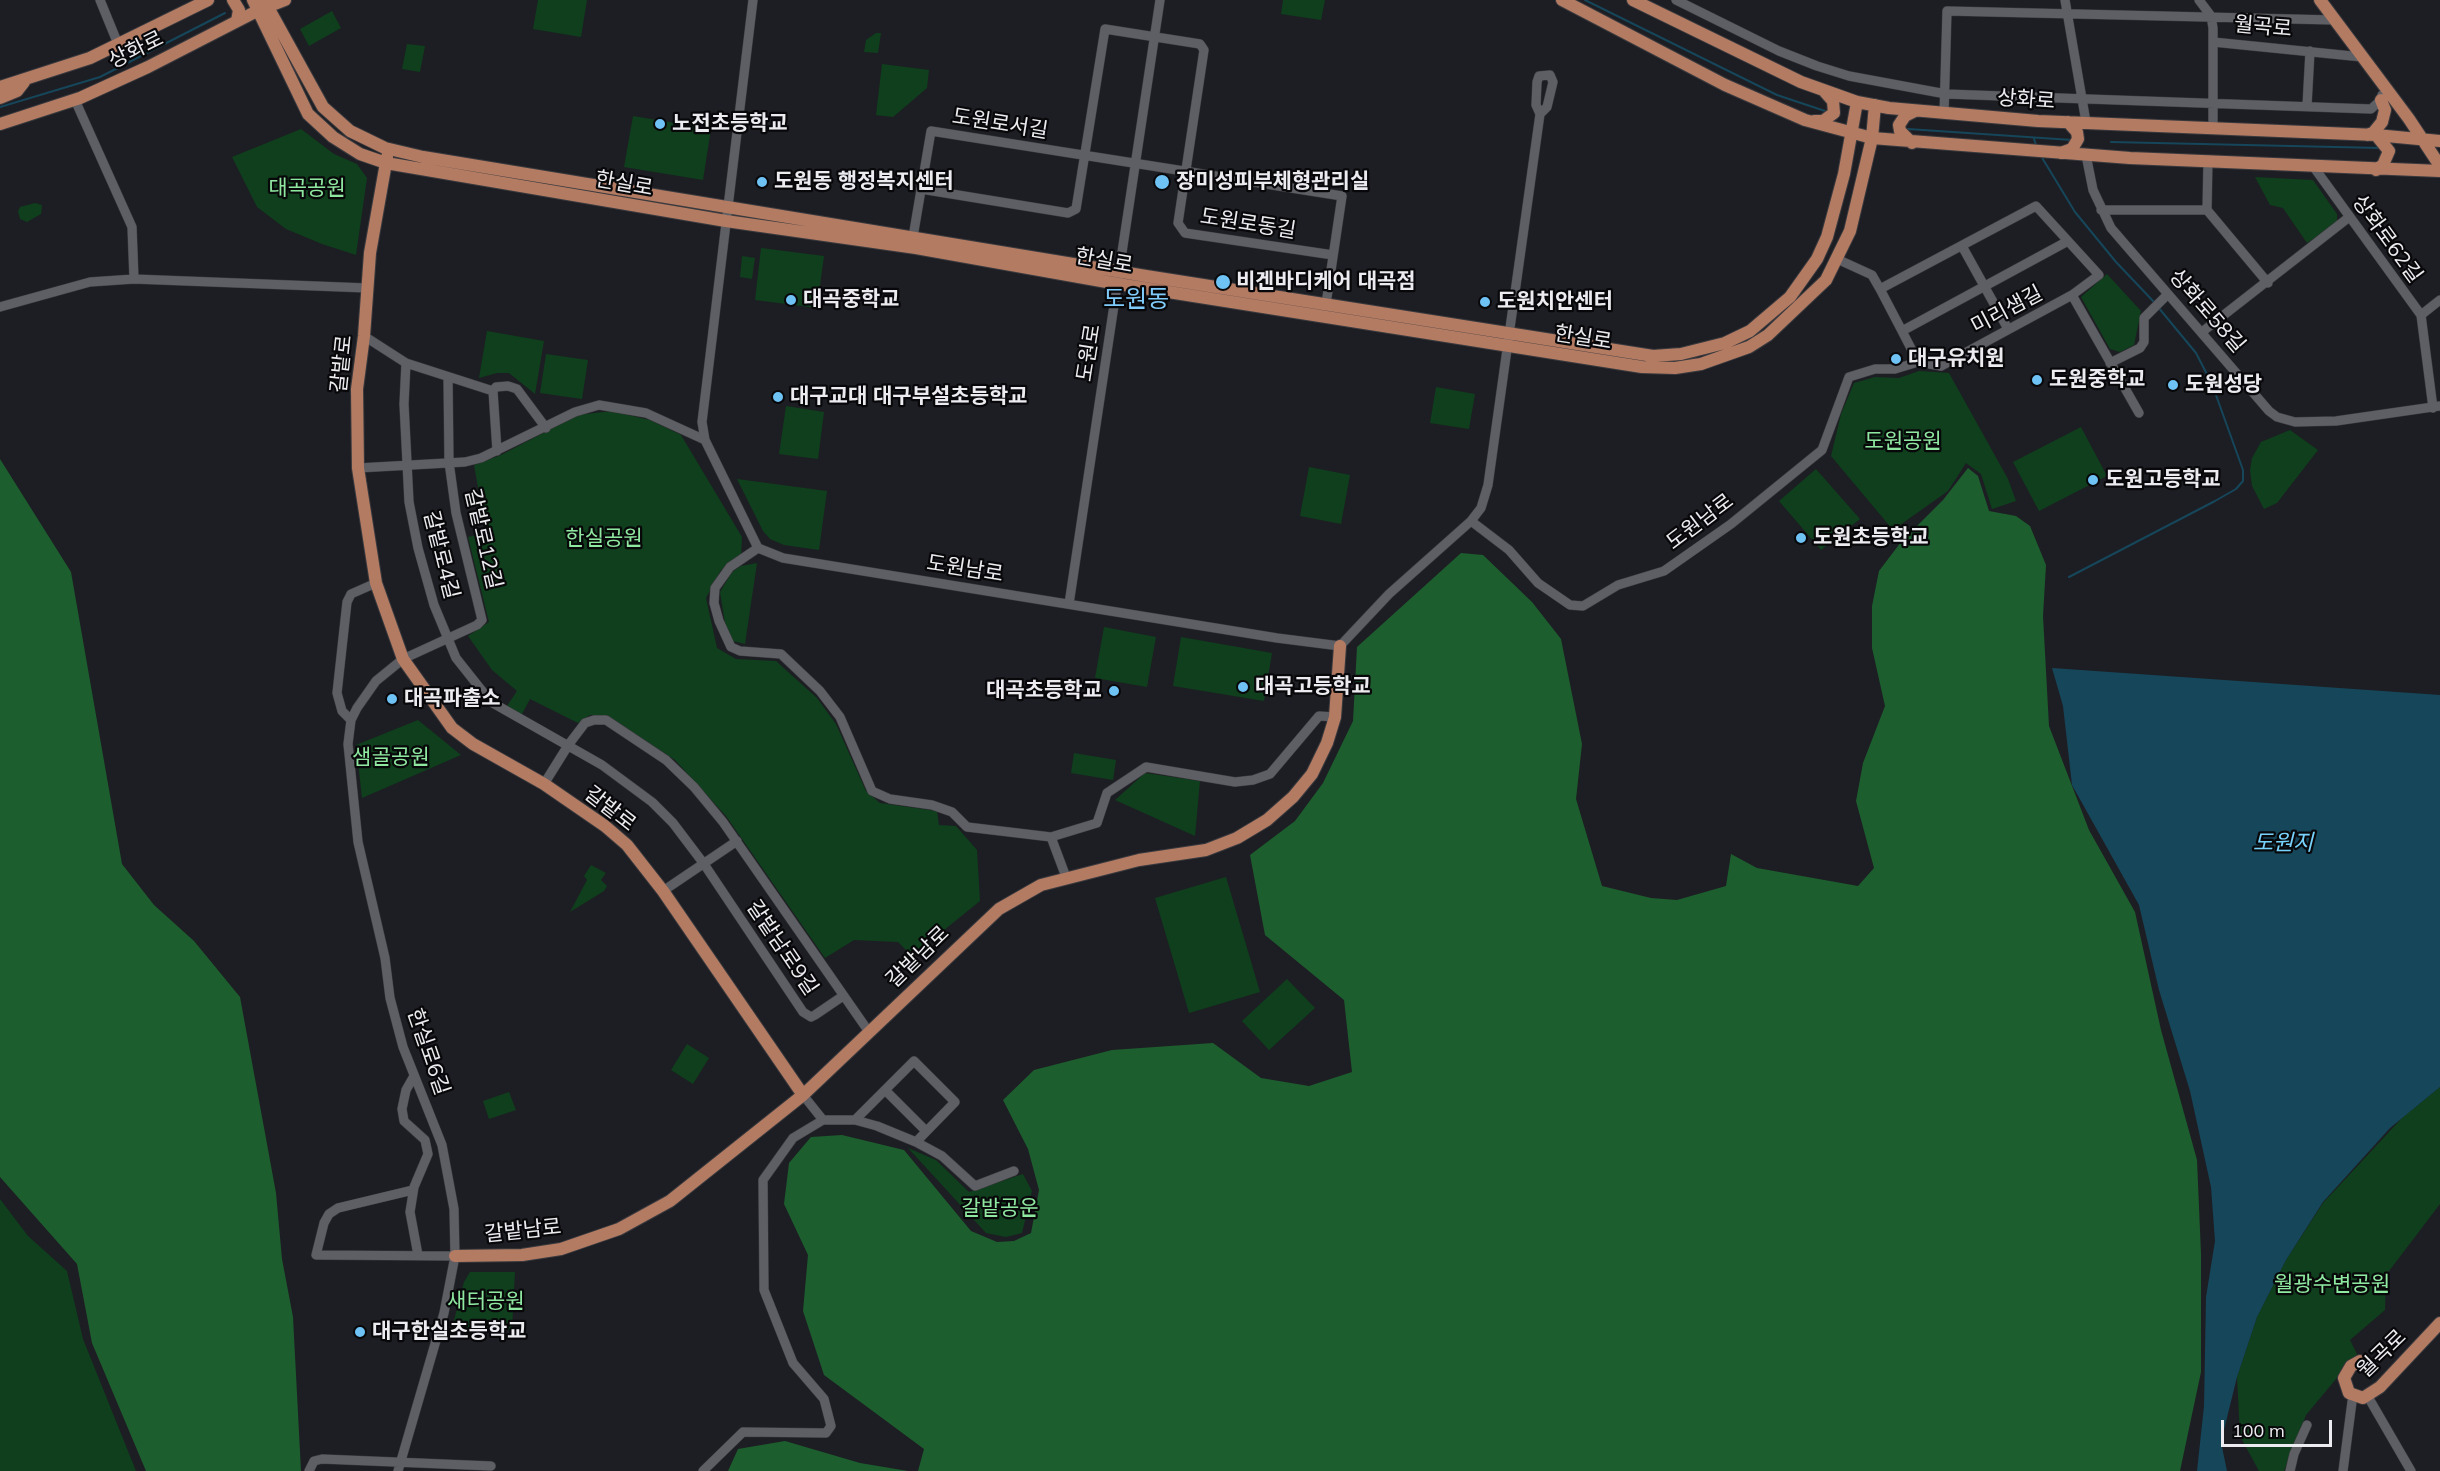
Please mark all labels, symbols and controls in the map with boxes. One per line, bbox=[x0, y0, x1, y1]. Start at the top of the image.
street label: 월곡로 bbox=[2233, 12, 2293, 42]
street label: 상화로 bbox=[104, 26, 168, 74]
street label: 상화로 bbox=[1996, 85, 2056, 115]
street label: 도원로서길 bbox=[950, 104, 1050, 144]
place label: 노전초등학교 bbox=[672, 111, 788, 137]
marker: 노전초등학교 bbox=[653, 117, 667, 131]
street label: 한실로 bbox=[593, 167, 655, 201]
place label: 도원동 행정복지센터 bbox=[774, 169, 954, 195]
place label: 장미성피부체형관리실 bbox=[1176, 169, 1369, 195]
marker: 장미성피부체형관리실 bbox=[1153, 173, 1171, 191]
marker: 도원동 행정복지센터 bbox=[755, 175, 769, 189]
park label: 대곡공원 bbox=[268, 176, 346, 202]
street label: 상화로62길 bbox=[2347, 190, 2427, 288]
street label: 도원로동길 bbox=[1198, 204, 1298, 244]
street label: 한실로 bbox=[1073, 244, 1135, 278]
street label: 상화로58길 bbox=[2164, 264, 2250, 358]
place label: 비겐바디케어 대곡점 bbox=[1236, 269, 1416, 295]
marker: 비겐바디케어 대곡점 bbox=[1214, 273, 1232, 291]
street label: 미리샘길 bbox=[1967, 281, 2047, 339]
district label: 도원동 bbox=[1103, 286, 1169, 314]
place label: 대곡중학교 bbox=[803, 287, 900, 313]
place label: 도원치안센터 bbox=[1497, 289, 1613, 315]
marker: 대곡중학교 bbox=[784, 293, 798, 307]
marker: 도원치안센터 bbox=[1478, 295, 1492, 309]
street label: 한실로 bbox=[1552, 321, 1614, 355]
street label: 도원로 bbox=[1072, 322, 1106, 384]
street label: 갈밭로 bbox=[326, 334, 358, 394]
place label: 대구유치원 bbox=[1908, 346, 2005, 372]
marker: 대구유치원 bbox=[1889, 352, 1903, 366]
place label: 도원중학교 bbox=[2049, 367, 2146, 393]
place label: 도원성당 bbox=[2185, 372, 2262, 398]
marker: 도원중학교 bbox=[2030, 373, 2044, 387]
marker: 도원성당 bbox=[2166, 378, 2180, 392]
place label: 대구교대 대구부설초등학교 bbox=[790, 384, 1028, 410]
marker: 대구교대 대구부설초등학교 bbox=[771, 390, 785, 404]
park label: 도원공원 bbox=[1864, 429, 1942, 455]
place label: 도원고등학교 bbox=[2105, 467, 2221, 493]
marker: 도원고등학교 bbox=[2086, 473, 2100, 487]
street label: 갈밭로12길 bbox=[459, 486, 507, 592]
street label: 도원남로 bbox=[1662, 489, 1738, 555]
street label: 갈밭로4길 bbox=[418, 508, 464, 602]
place label: 도원초등학교 bbox=[1813, 525, 1929, 551]
park label: 한실공원 bbox=[565, 526, 643, 552]
marker: 도원초등학교 bbox=[1794, 531, 1808, 545]
street label: 도원남로 bbox=[925, 551, 1005, 587]
place label: 대곡고등학교 bbox=[1255, 674, 1371, 700]
place label: 대곡초등학교 bbox=[986, 678, 1102, 704]
marker: 대곡고등학교 bbox=[1236, 680, 1250, 694]
marker: 대곡초등학교 bbox=[1107, 684, 1121, 698]
place label: 대곡파출소 bbox=[404, 686, 501, 712]
marker: 대곡파출소 bbox=[385, 692, 399, 706]
park label: 샘골공원 bbox=[352, 745, 430, 771]
street label: 갈밭로 bbox=[579, 781, 641, 837]
water label: 도원지 bbox=[2253, 830, 2313, 856]
street label: 갈밭남로9길 bbox=[741, 896, 823, 1000]
street label: 갈밭남로 bbox=[881, 921, 955, 993]
street label: 한실로6길 bbox=[401, 1005, 455, 1099]
park label: 갈밭공운 bbox=[961, 1196, 1039, 1222]
street label: 갈밭남로 bbox=[483, 1214, 563, 1248]
park label: 월광수변공원 bbox=[2274, 1272, 2390, 1298]
park label: 새터공원 bbox=[447, 1289, 525, 1315]
place label: 대구한실초등학교 bbox=[372, 1319, 527, 1345]
marker: 대구한실초등학교 bbox=[353, 1325, 367, 1339]
street label: 월곡로 bbox=[2352, 1325, 2412, 1383]
scale bar bbox=[2224, 1408, 2335, 1446]
text: 100 m bbox=[2232, 1419, 2285, 1442]

